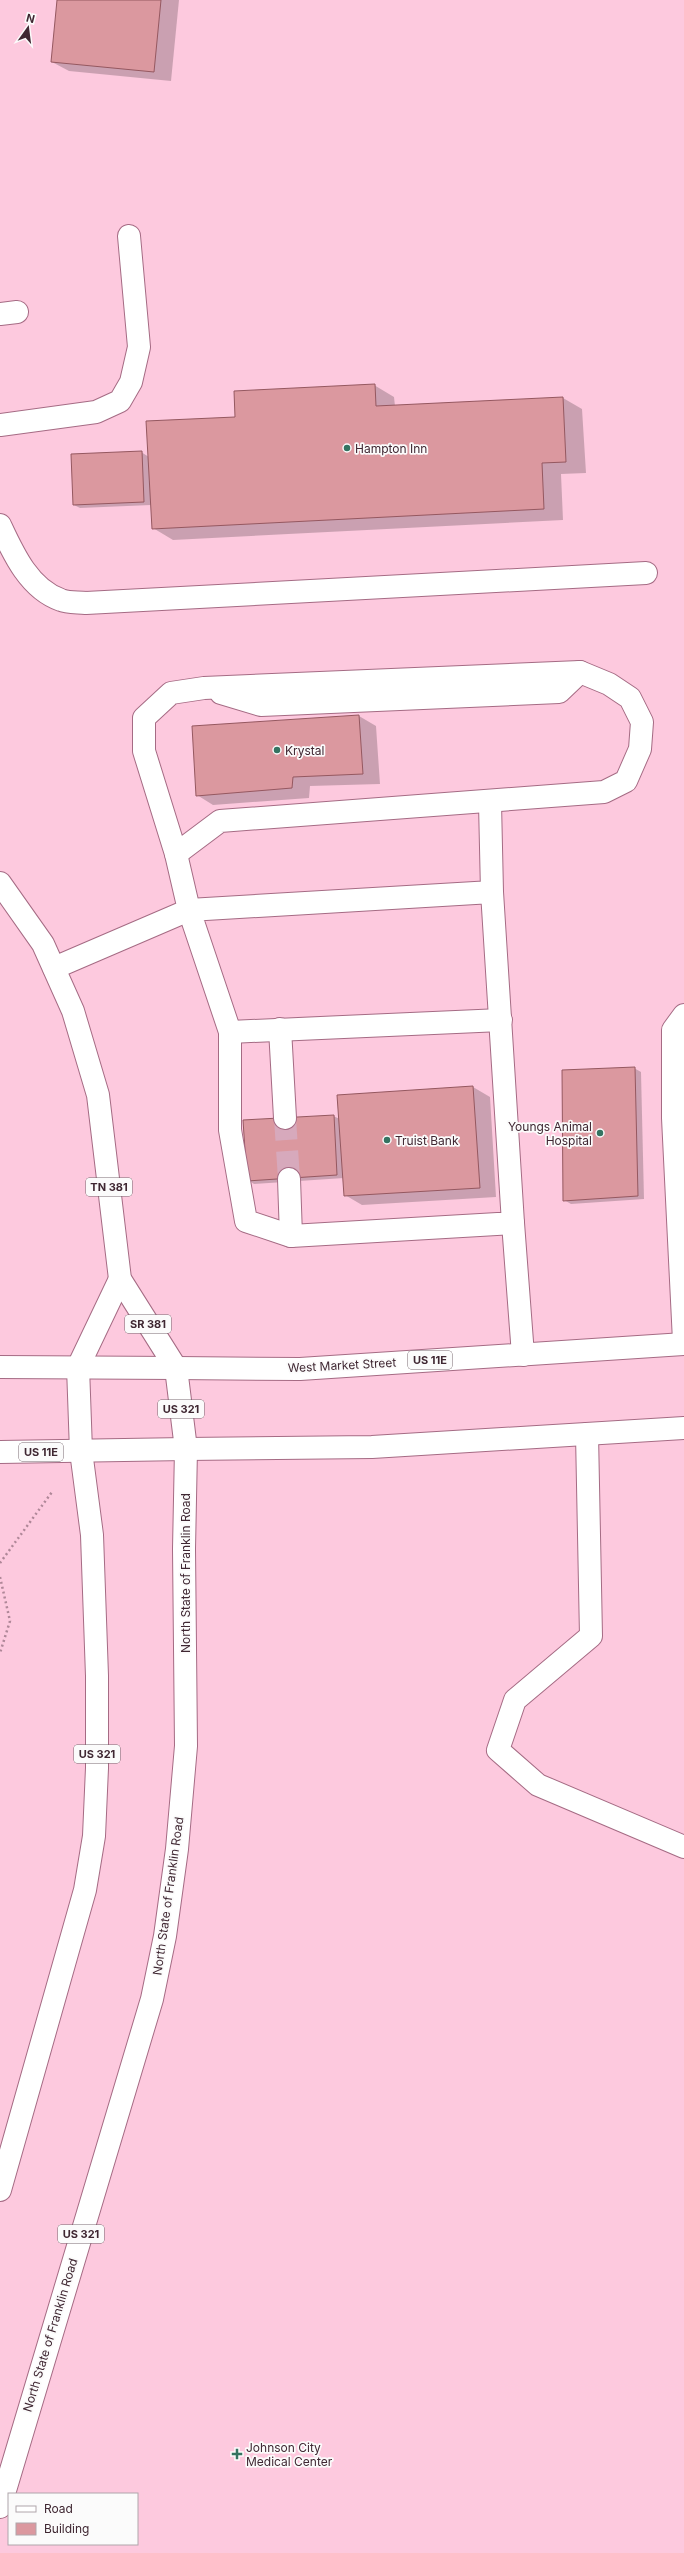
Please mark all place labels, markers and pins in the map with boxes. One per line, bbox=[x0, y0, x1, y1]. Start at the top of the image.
place label: Hampton Inn bbox=[355, 441, 427, 456]
marker: Hampton Inn bbox=[342, 443, 352, 453]
place label: Krystal bbox=[285, 743, 324, 758]
marker: Krystal bbox=[272, 745, 282, 755]
place label: Youngs Animal Hospital bbox=[508, 1119, 592, 1148]
marker: Youngs Animal Hospital bbox=[595, 1128, 605, 1138]
place label: Truist Bank bbox=[395, 1133, 459, 1148]
marker: Truist Bank bbox=[382, 1135, 392, 1145]
place label: Johnson City Medical Center bbox=[246, 2440, 333, 2469]
marker: Johnson City Medical Center bbox=[231, 2448, 243, 2460]

